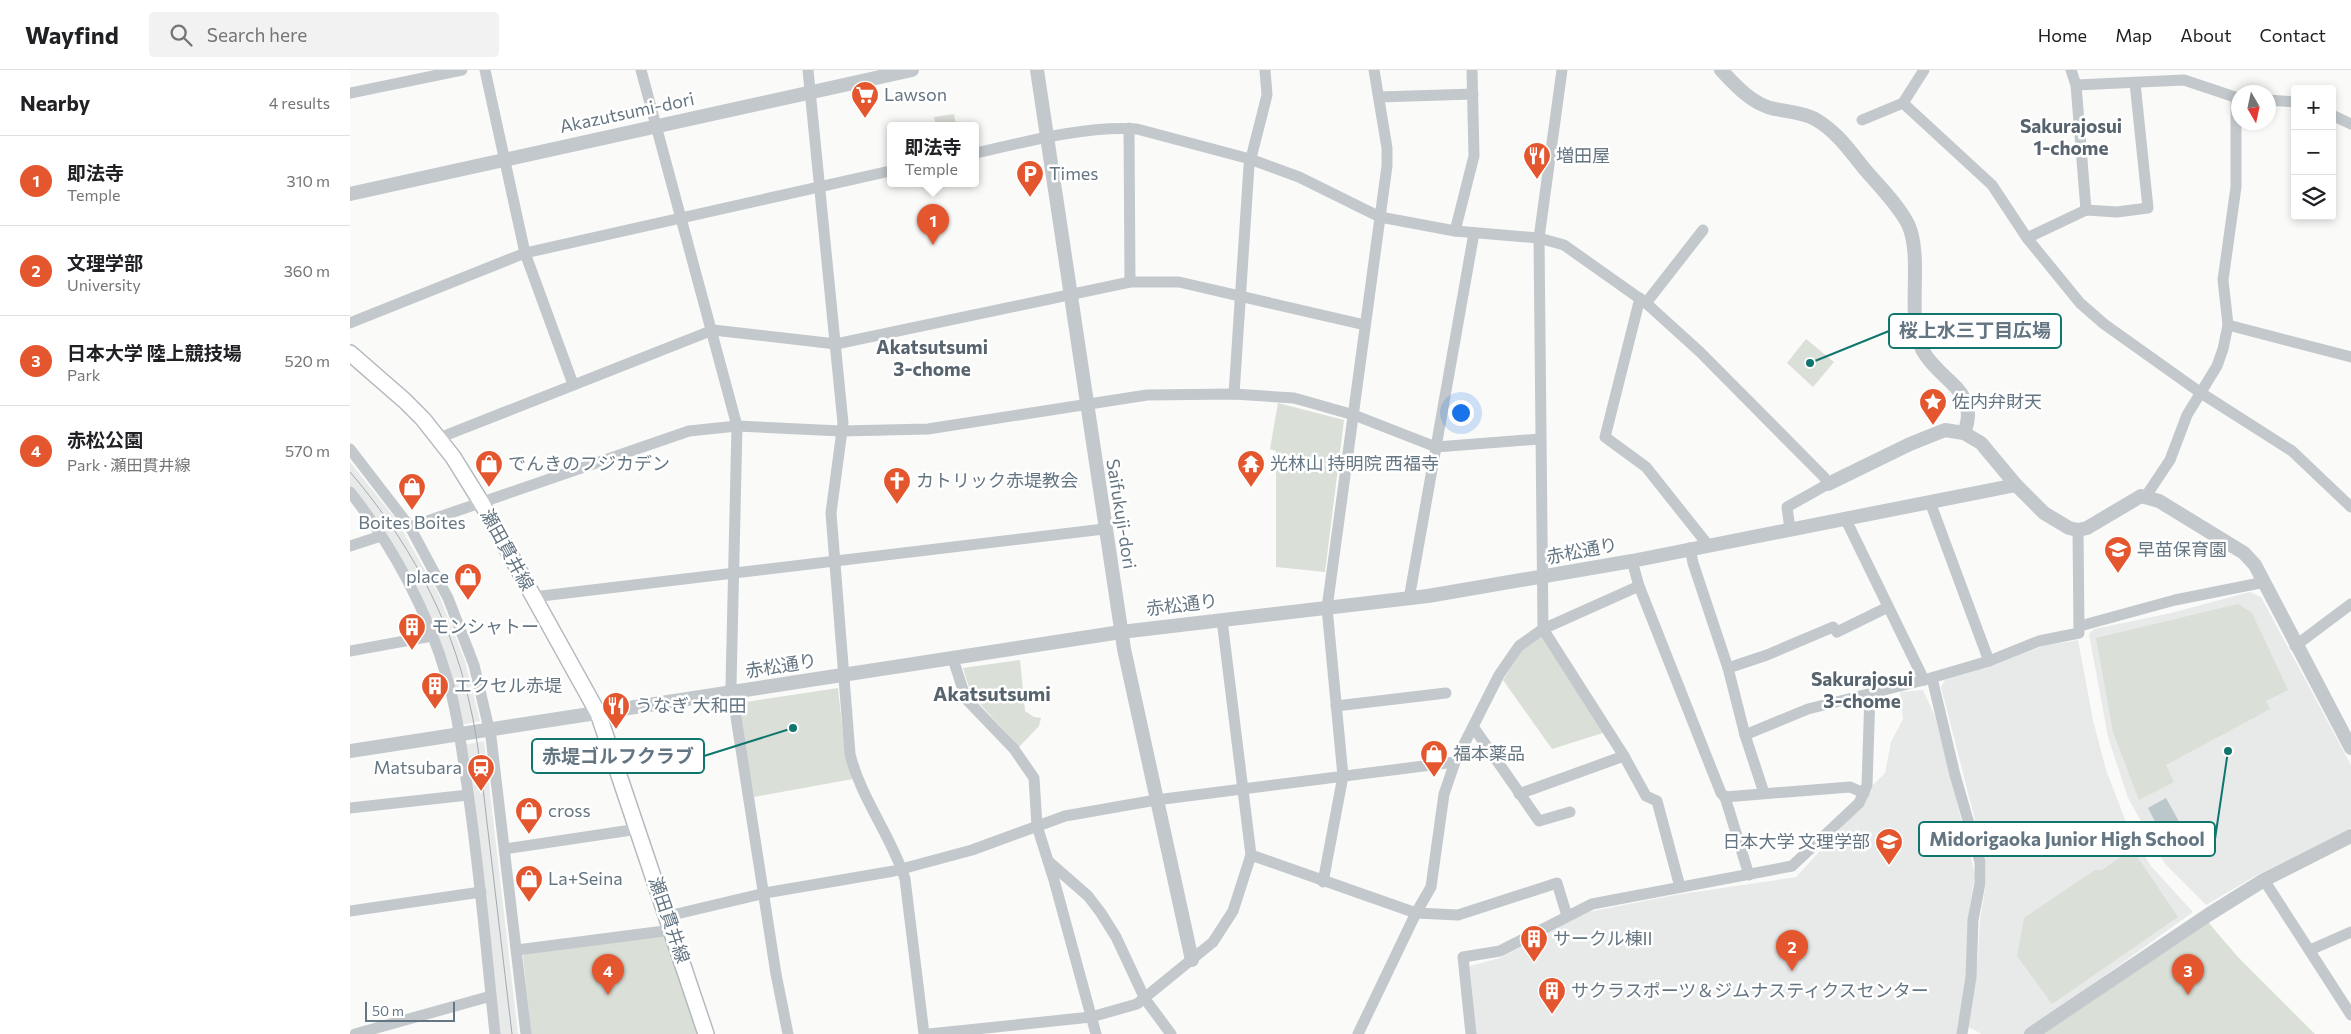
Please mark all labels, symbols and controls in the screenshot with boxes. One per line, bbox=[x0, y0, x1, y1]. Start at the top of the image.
search box bbox=[149, 12, 499, 57]
text: Wayfind bbox=[25, 20, 119, 49]
icon: search bbox=[167, 21, 195, 49]
text: Search here bbox=[207, 23, 307, 46]
text: Home bbox=[2038, 24, 2087, 46]
text: Map bbox=[2115, 24, 2152, 46]
text: About bbox=[2180, 24, 2232, 46]
text: Contact bbox=[2260, 24, 2326, 46]
supermarket icon: Lawson bbox=[850, 80, 880, 119]
place label: Lawson bbox=[884, 83, 947, 105]
north arrow bbox=[2231, 85, 2276, 130]
map controls bbox=[2291, 85, 2336, 220]
button: + bbox=[2291, 85, 2336, 130]
street label: Akazutsumi-dori bbox=[557, 87, 696, 137]
text: Nearby bbox=[20, 90, 90, 115]
text: 4 results bbox=[269, 93, 330, 112]
district label: Sakurajosui 1-chome bbox=[2020, 114, 2122, 159]
popup bbox=[887, 122, 979, 187]
button: − bbox=[2291, 130, 2336, 175]
text: 即法寺 bbox=[904, 135, 962, 158]
restaurant icon: 増田屋 bbox=[1522, 141, 1552, 180]
place label: 増田屋 bbox=[1556, 144, 1610, 166]
text: Temple bbox=[904, 159, 958, 178]
parking icon: Times bbox=[1015, 159, 1045, 198]
text: 即法寺 bbox=[67, 161, 124, 184]
place label: Times bbox=[1049, 162, 1099, 184]
text: 1 bbox=[32, 171, 40, 190]
text: 310 m bbox=[287, 171, 330, 190]
button: layers bbox=[2291, 175, 2336, 220]
text: Temple bbox=[67, 185, 120, 204]
pin: 1 bbox=[917, 204, 949, 245]
text: 文理学部 bbox=[67, 251, 143, 274]
text: 2 bbox=[31, 261, 41, 280]
text: 360 m bbox=[284, 261, 330, 280]
text: University bbox=[67, 275, 141, 294]
callout: 桜上水三丁目広場 bbox=[1889, 314, 2061, 348]
text: 桜上水三丁目広場 bbox=[1899, 318, 2051, 341]
district label: Akatsutsumi 3-chome bbox=[876, 335, 988, 380]
text: 日本大学 陸上競技場 bbox=[67, 341, 242, 364]
text: 3 bbox=[31, 351, 41, 370]
text: 520 m bbox=[285, 351, 330, 370]
text: Park bbox=[67, 365, 100, 384]
place icon: 佐内弁財天 bbox=[1918, 387, 1948, 426]
place label: 佐内弁財天 bbox=[1952, 390, 2042, 412]
your location bbox=[1448, 400, 1474, 426]
text: 赤松公園 bbox=[67, 428, 143, 451]
text: 4 bbox=[31, 441, 41, 460]
text: 570 m bbox=[285, 441, 330, 460]
shop icon: でんきのフジカデン bbox=[474, 449, 504, 488]
temple icon: 光林山 持明院 西福寺 bbox=[1236, 449, 1266, 488]
place label: でんきのフジカデン bbox=[508, 452, 670, 474]
place label: 光林山 持明院 西福寺 bbox=[1270, 452, 1439, 474]
text: Park · 瀬田貫井線 bbox=[67, 455, 190, 474]
street label: Saifukuji-dori bbox=[1102, 457, 1142, 571]
church icon: カトリック赤堤教会 bbox=[882, 466, 912, 505]
place label: カトリック赤堤教会 bbox=[916, 469, 1078, 491]
shop icon: Boites Boites bbox=[397, 472, 427, 511]
street label: 瀬田貫井線 bbox=[476, 505, 539, 594]
place label: Boites Boites bbox=[358, 511, 466, 533]
street label: 赤松通り bbox=[1544, 532, 1619, 568]
school or university icon: 早苗保育園 bbox=[2103, 535, 2133, 574]
place label: 早苗保育園 bbox=[2137, 538, 2227, 560]
shop icon: place bbox=[453, 562, 483, 601]
place label: place bbox=[406, 565, 449, 587]
street label: 赤松通り bbox=[1145, 589, 1219, 619]
building icon: モンシャトー bbox=[397, 612, 427, 651]
place label: モンシャトー bbox=[431, 615, 539, 637]
street label: 赤松通り bbox=[744, 649, 818, 682]
district label: Sakurajosui 3-chome bbox=[1811, 667, 1913, 712]
building icon: エクセル赤堤 bbox=[420, 671, 450, 710]
place label: エクセル赤堤 bbox=[454, 674, 562, 696]
district label: Akatsutsumi bbox=[933, 681, 1051, 705]
restaurant icon: うなぎ 大和田 bbox=[601, 691, 631, 730]
place label: うなぎ 大和田 bbox=[635, 694, 746, 716]
callout: 赤堤ゴルフクラブ bbox=[532, 739, 704, 773]
shop icon: 福本薬品 bbox=[1419, 739, 1449, 778]
place label: 福本薬品 bbox=[1453, 742, 1525, 764]
text: 赤堤ゴルフクラブ bbox=[542, 744, 694, 767]
station icon: Matsubara bbox=[466, 753, 496, 792]
place label: Matsubara bbox=[373, 756, 462, 778]
shop icon: cross bbox=[514, 796, 544, 835]
place label: cross bbox=[548, 799, 591, 821]
callout: Midorigaoka Junior High School bbox=[1919, 822, 2215, 856]
school or university icon: 日本大学 文理学部 bbox=[1874, 827, 1904, 866]
text: Midorigaoka Junior High School bbox=[1929, 827, 2205, 850]
place label: 日本大学 文理学部 bbox=[1723, 830, 1870, 852]
shop icon: La+Seina bbox=[514, 864, 544, 903]
place label: La+Seina bbox=[548, 867, 623, 889]
street label: 瀬田貫井線 bbox=[645, 874, 695, 966]
building icon: サークル棟II bbox=[1519, 924, 1549, 963]
place label: サークル棟II bbox=[1553, 927, 1653, 949]
pin: 2 bbox=[1776, 930, 1808, 971]
pin: 4 bbox=[592, 954, 624, 995]
pin: 3 bbox=[2172, 954, 2204, 995]
building icon: サクラスポーツ＆ジムナスティクスセンター bbox=[1537, 976, 1567, 1015]
place label: サクラスポーツ＆ジムナスティクスセンター bbox=[1571, 979, 1929, 1001]
scale bar bbox=[365, 999, 455, 1022]
text: 50 m bbox=[372, 1002, 404, 1019]

